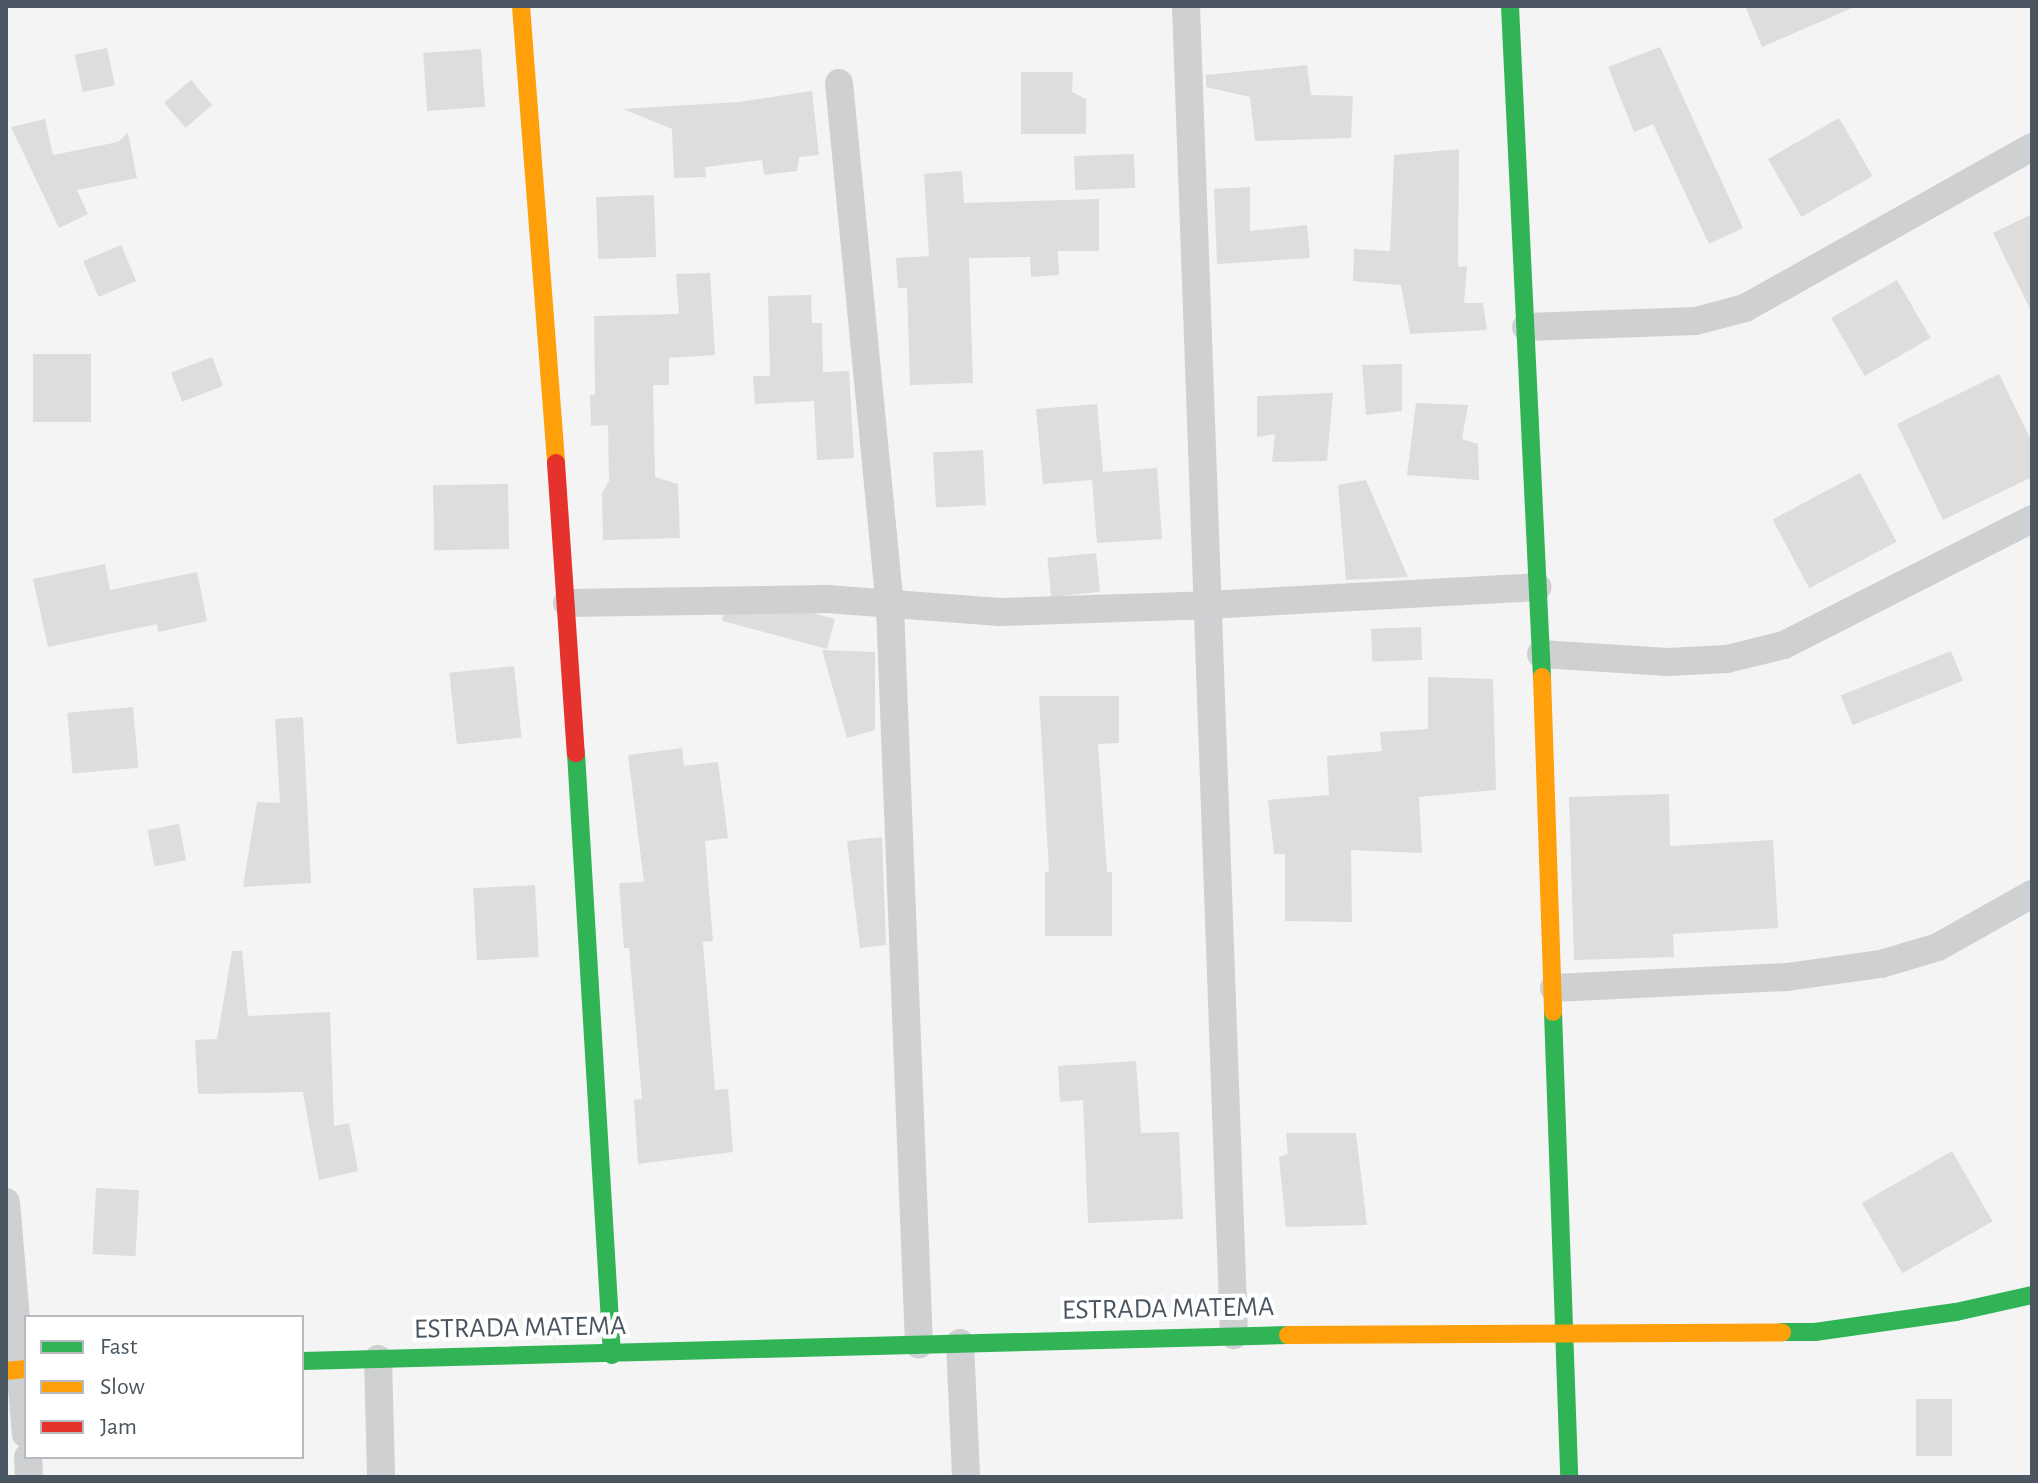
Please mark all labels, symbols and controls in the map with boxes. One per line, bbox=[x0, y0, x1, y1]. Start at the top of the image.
street label: ESTRADA MATEMA bbox=[1062, 1290, 1274, 1328]
street label: ESTRADA MATEMA bbox=[414, 1309, 626, 1347]
legend bbox=[24, 1315, 304, 1459]
text: Fast bbox=[100, 1335, 137, 1359]
text: Slow bbox=[100, 1375, 145, 1399]
text: Jam bbox=[100, 1415, 137, 1439]

